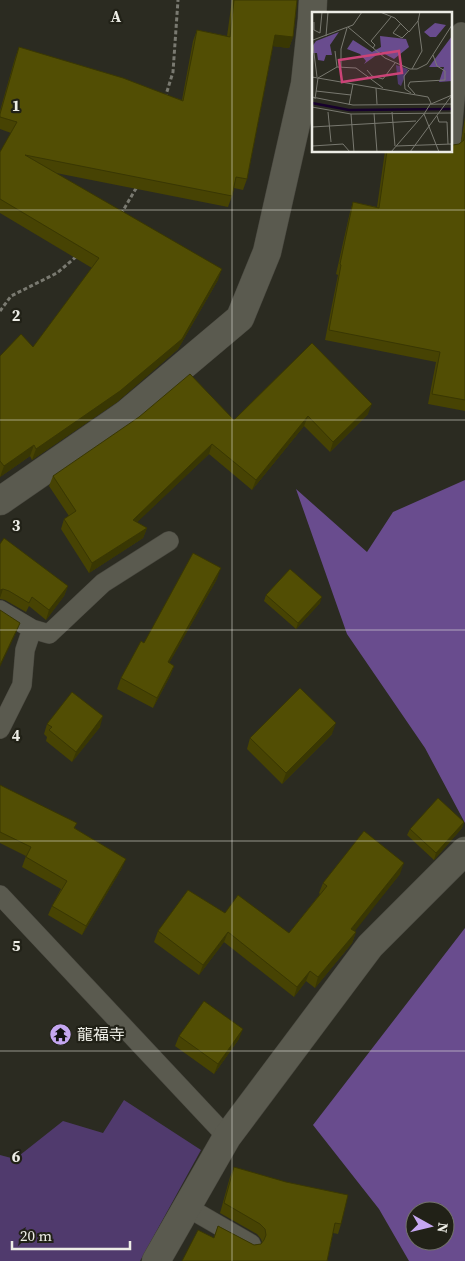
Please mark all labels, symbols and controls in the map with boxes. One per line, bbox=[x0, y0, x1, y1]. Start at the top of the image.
text: A bbox=[111, 5, 122, 27]
inset map bbox=[312, 12, 452, 152]
text: 1 bbox=[12, 94, 20, 116]
text: 2 bbox=[12, 304, 21, 326]
text: 3 bbox=[12, 514, 21, 536]
text: 4 bbox=[12, 724, 21, 746]
text: 5 bbox=[12, 934, 21, 956]
temple icon: 龍福寺 bbox=[49, 1022, 73, 1046]
place label: 龍福寺 bbox=[77, 1023, 125, 1045]
text: 6 bbox=[12, 1145, 21, 1167]
north arrow bbox=[405, 1201, 455, 1251]
scale bar bbox=[12, 1218, 130, 1250]
text: N bbox=[432, 1221, 453, 1234]
text: 20 m bbox=[20, 1225, 52, 1246]

